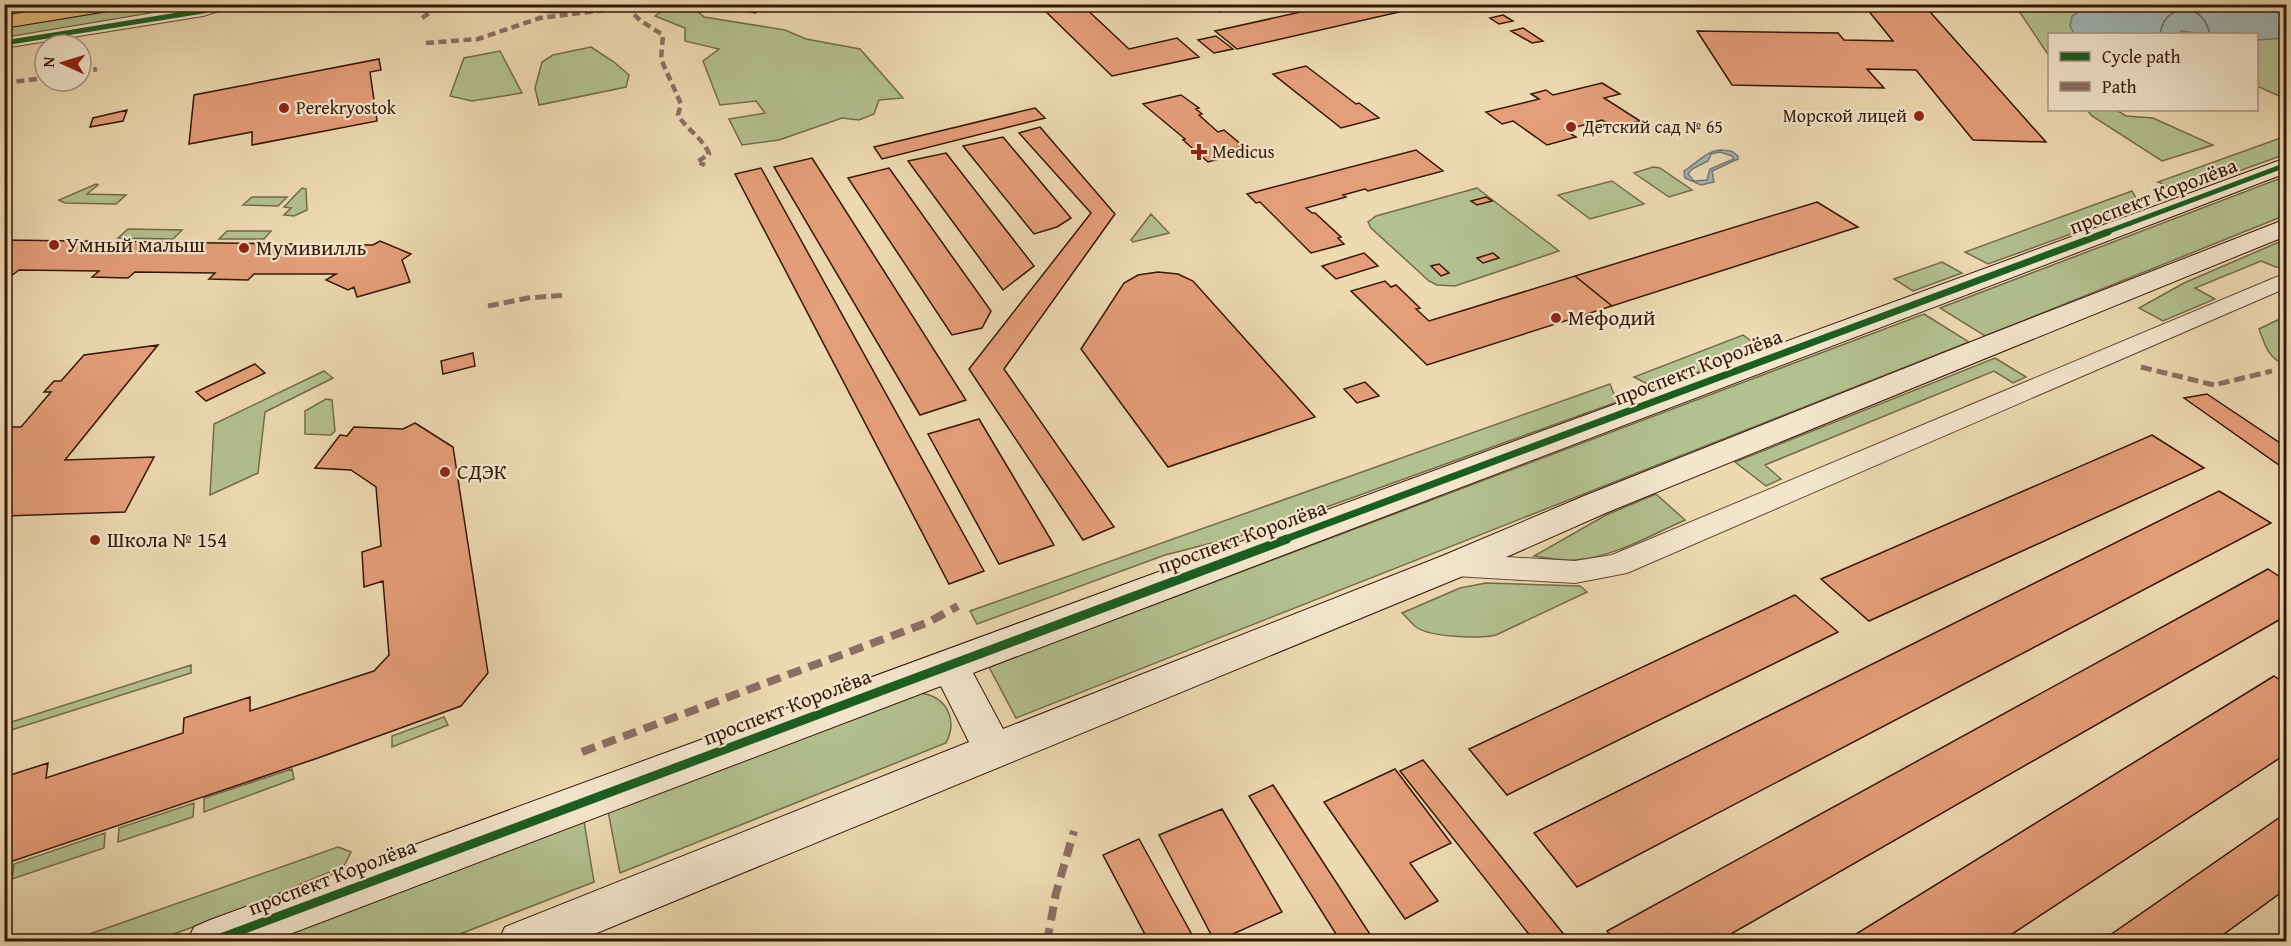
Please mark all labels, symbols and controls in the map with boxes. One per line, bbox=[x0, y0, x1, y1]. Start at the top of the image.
north arrow bbox=[33, 33, 93, 93]
legend bbox=[2048, 33, 2258, 111]
text: Cycle path bbox=[2102, 43, 2181, 70]
text: N bbox=[36, 55, 60, 68]
text: Path bbox=[2102, 73, 2137, 100]
place label: Perekryostok bbox=[296, 94, 397, 121]
marker: Perekryostok bbox=[277, 101, 291, 115]
place label: Морской лицей bbox=[1783, 102, 1907, 129]
marker: Морской лицей bbox=[1912, 109, 1926, 123]
place label: Детский сад № 65 bbox=[1582, 113, 1723, 140]
marker: Детский сад № 65 bbox=[1564, 120, 1578, 134]
place label: Medicus bbox=[1212, 138, 1275, 165]
marker: Medicus bbox=[1190, 143, 1208, 161]
street label: проспект Королёва bbox=[2064, 149, 2241, 242]
place label: Умный малыш bbox=[66, 229, 205, 260]
place label: Мумивилль bbox=[256, 232, 367, 263]
marker: Умный малыш bbox=[47, 238, 61, 252]
marker: Мумивилль bbox=[237, 241, 251, 255]
place label: Мефодий bbox=[1568, 302, 1656, 333]
marker: Мефодий bbox=[1549, 311, 1563, 325]
street label: проспект Королёва bbox=[1609, 320, 1786, 413]
place label: СДЭК bbox=[457, 456, 507, 487]
marker: СДЭК bbox=[438, 465, 452, 479]
street label: проспект Королёва bbox=[1153, 492, 1331, 582]
place label: Школа № 154 bbox=[107, 524, 227, 555]
marker: Школа № 154 bbox=[88, 533, 102, 547]
street label: проспект Королёва bbox=[698, 660, 875, 753]
street label: проспект Королёва bbox=[243, 830, 420, 923]

